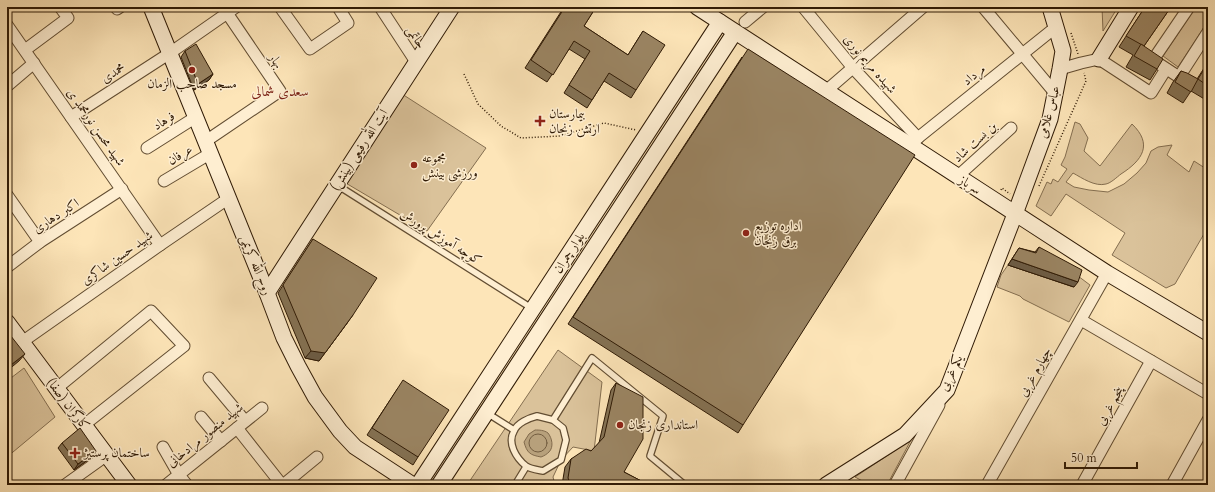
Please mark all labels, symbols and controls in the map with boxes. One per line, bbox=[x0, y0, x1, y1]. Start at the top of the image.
street label: حاتمی bbox=[402, 22, 430, 52]
street label: شهیده مریم نوری bbox=[838, 31, 901, 99]
street label: بهار bbox=[263, 48, 288, 72]
street label: محمدی bbox=[97, 58, 129, 88]
street label: مرداد bbox=[959, 60, 989, 90]
marker: مسجد صاحب الزمان bbox=[187, 65, 197, 75]
place label: مسجد صاحب الزمان bbox=[147, 75, 237, 93]
district label: سعدی شمالی bbox=[251, 82, 309, 101]
street label: عباس غلامی bbox=[1033, 84, 1065, 140]
street label: شهید محسن نورمحمد ی bbox=[62, 85, 130, 169]
street label: آیت الله رفیعی (بینش) bbox=[324, 104, 393, 194]
place label: بیمارستان ارتش زنجان bbox=[549, 105, 600, 138]
street label: فرهاد bbox=[149, 107, 179, 135]
marker: بیمارستان ارتش زنجان bbox=[534, 115, 546, 127]
street label: بن بست شاد bbox=[949, 117, 1001, 167]
street label: عرفان bbox=[164, 140, 196, 170]
place label: مجموعه ورزشی بینش bbox=[422, 149, 478, 182]
marker: مجموعه ورزشی بینش bbox=[409, 160, 419, 170]
street label: سرباز bbox=[954, 170, 985, 199]
street label: اکبر دهاری bbox=[29, 194, 83, 238]
street label: کوچه آموزش پرورش bbox=[397, 205, 485, 269]
place label: اداره توزیع برق زنجان bbox=[754, 217, 802, 250]
street label: شهید حسین شاکری bbox=[78, 227, 156, 289]
marker: اداره توزیع برق زنجان bbox=[741, 228, 751, 238]
street label: بلوار چمران bbox=[549, 229, 589, 277]
street label: روح الله کریمی bbox=[234, 231, 278, 299]
street label: چهارم غربی bbox=[1014, 344, 1058, 401]
street label: یکم غربی bbox=[935, 351, 971, 395]
street label: کارگران (صفا) bbox=[42, 374, 94, 434]
street label: پنجم غربی bbox=[1092, 382, 1131, 430]
street label: شهید منصور مرادخانی bbox=[163, 399, 247, 471]
place label: استانداری زنجان bbox=[628, 416, 698, 434]
marker: استانداری زنجان bbox=[615, 420, 625, 430]
place label: ساختمان پرستیژ bbox=[82, 444, 150, 462]
scale bar bbox=[1065, 444, 1137, 470]
marker: ساختمان پرستیژ bbox=[69, 447, 81, 459]
text: 50 m bbox=[1071, 450, 1098, 466]

